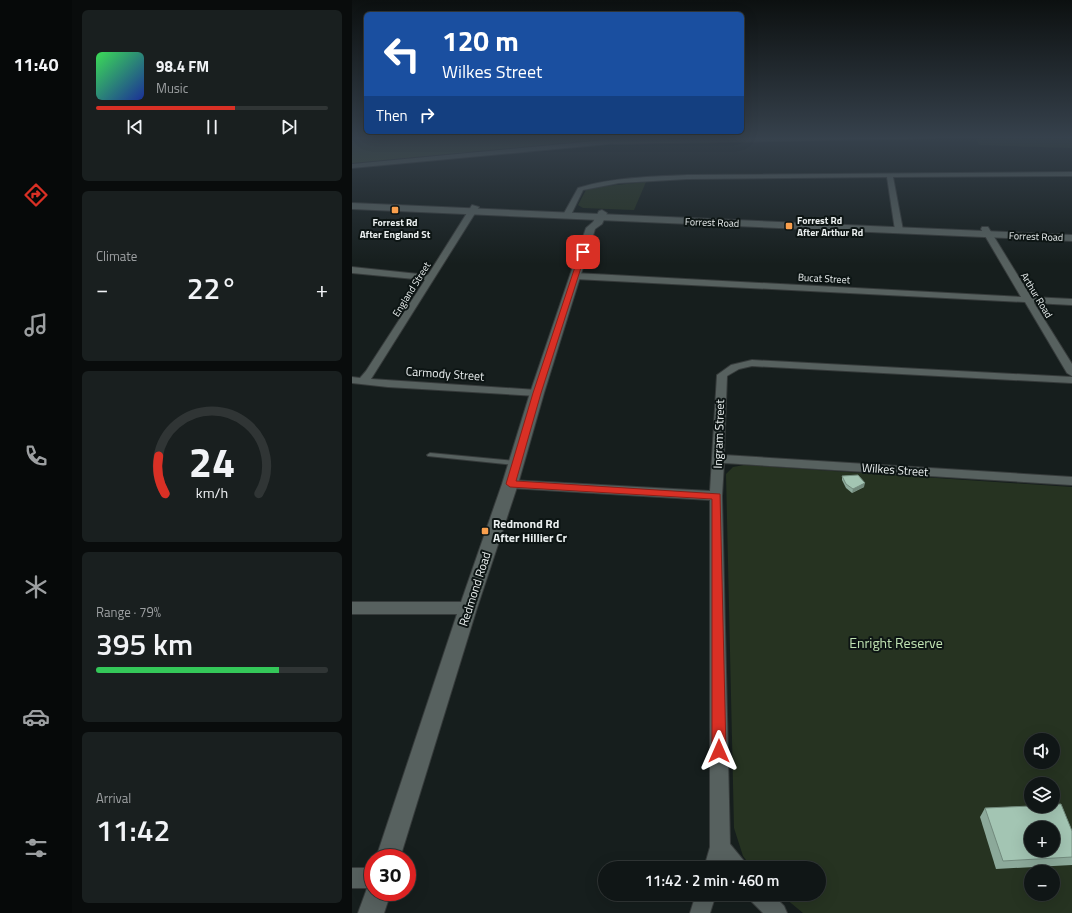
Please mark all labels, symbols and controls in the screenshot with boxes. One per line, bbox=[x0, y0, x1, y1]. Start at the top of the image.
text: 120 m bbox=[442, 19, 519, 62]
icon: left bbox=[376, 28, 428, 80]
text: 11:40 bbox=[14, 51, 58, 78]
text: 98.4 FM bbox=[156, 55, 209, 78]
text: Wilkes Street bbox=[442, 58, 542, 85]
text: Music bbox=[156, 78, 188, 98]
text: Then bbox=[376, 104, 408, 127]
icon: right bbox=[416, 104, 438, 126]
icon: previous bbox=[124, 116, 146, 138]
icon: pause bbox=[201, 116, 223, 138]
icon: next bbox=[278, 116, 300, 138]
icon: directions bbox=[22, 181, 50, 209]
marker: Forrest Rd After England St bbox=[390, 205, 400, 215]
place label: Forrest Rd After Arthur Rd bbox=[797, 213, 863, 240]
street label: Forrest Road bbox=[685, 214, 739, 231]
place label: Forrest Rd After England St bbox=[360, 215, 431, 242]
marker: Forrest Rd After Arthur Rd bbox=[784, 221, 794, 231]
street label: Forrest Road bbox=[1009, 228, 1063, 245]
pin bbox=[566, 235, 600, 269]
icon: arrive bbox=[572, 241, 594, 263]
text: Climate bbox=[96, 246, 137, 266]
street label: England Street bbox=[389, 259, 434, 320]
text: 22° bbox=[187, 265, 237, 311]
street label: Bucat Street bbox=[797, 270, 851, 287]
street label: Arthur Road bbox=[1017, 270, 1056, 321]
text: − bbox=[96, 272, 108, 306]
text: + bbox=[316, 272, 328, 306]
icon: music bbox=[22, 311, 50, 339]
street label: Carmody Street bbox=[405, 361, 486, 386]
street label: Ingram Street bbox=[708, 398, 729, 469]
text: 24 bbox=[189, 430, 235, 493]
icon: phone bbox=[22, 442, 50, 470]
street label: Wilkes Street bbox=[861, 458, 930, 481]
text: km/h bbox=[196, 482, 228, 504]
place label: Redmond Rd After Hillier Cr bbox=[493, 514, 568, 547]
marker: Redmond Rd After Hillier Cr bbox=[480, 526, 490, 536]
street label: Redmond Road bbox=[454, 549, 496, 629]
icon: climate bbox=[22, 573, 50, 601]
text: Range · 79% bbox=[96, 602, 161, 622]
text: 395 km bbox=[96, 621, 193, 667]
park label: Enright Reserve bbox=[849, 632, 943, 653]
icon: car bbox=[22, 703, 50, 731]
position arrow bbox=[698, 730, 740, 772]
map controls bbox=[1024, 733, 1060, 901]
button: sound bbox=[1024, 733, 1060, 769]
button: layers bbox=[1024, 777, 1060, 813]
text: Arrival bbox=[96, 788, 131, 808]
text: 11:42 bbox=[96, 807, 170, 853]
button: + bbox=[1024, 821, 1060, 857]
icon: filters bbox=[22, 834, 50, 862]
speed limit sign: 30 bbox=[364, 849, 416, 901]
button: − bbox=[1024, 865, 1060, 901]
text: 11:42 · 2 min · 460 m bbox=[645, 869, 779, 892]

